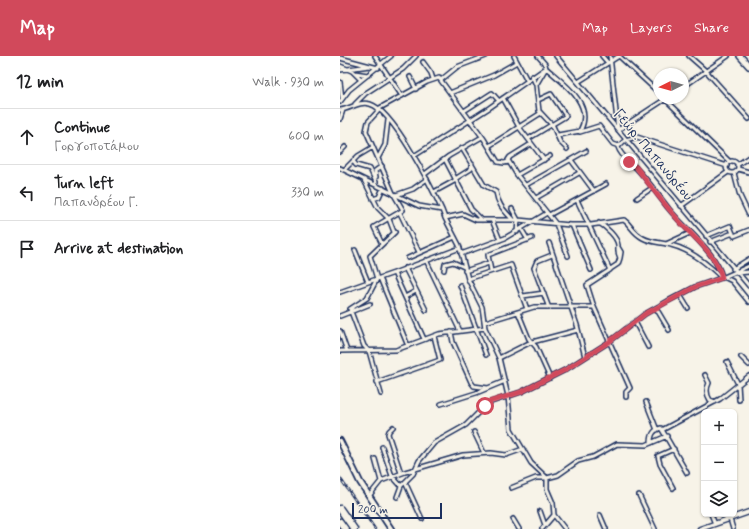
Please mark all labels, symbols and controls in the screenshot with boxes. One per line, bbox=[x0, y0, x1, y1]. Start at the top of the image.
text: Map bbox=[20, 16, 55, 41]
text: Map bbox=[582, 19, 608, 37]
text: Layers bbox=[630, 19, 672, 37]
text: Share bbox=[694, 19, 729, 37]
north arrow bbox=[653, 68, 689, 104]
text: 12 min bbox=[16, 71, 64, 93]
text: Walk · 930 m bbox=[252, 74, 324, 91]
street label: Γεώρ. Παπανδρέου bbox=[609, 105, 697, 205]
text: Continue bbox=[54, 118, 110, 138]
icon: ahead bbox=[16, 126, 38, 148]
text: 600 m bbox=[288, 128, 324, 145]
text: Γοργοποτάμου bbox=[54, 138, 139, 155]
route end bbox=[620, 153, 638, 171]
text: Turn left bbox=[54, 174, 114, 194]
icon: left bbox=[16, 182, 38, 204]
text: 330 m bbox=[291, 184, 324, 201]
text: Παπανδρέου Γ. bbox=[54, 194, 138, 211]
icon: arrive bbox=[16, 238, 38, 260]
text: Arrive at destination bbox=[54, 239, 183, 259]
route start bbox=[476, 397, 494, 415]
map controls bbox=[701, 409, 737, 517]
button: + bbox=[701, 409, 737, 445]
button: − bbox=[701, 445, 737, 481]
button: layers bbox=[701, 481, 737, 517]
scale bar bbox=[352, 501, 442, 520]
text: 200 m bbox=[358, 503, 388, 517]

